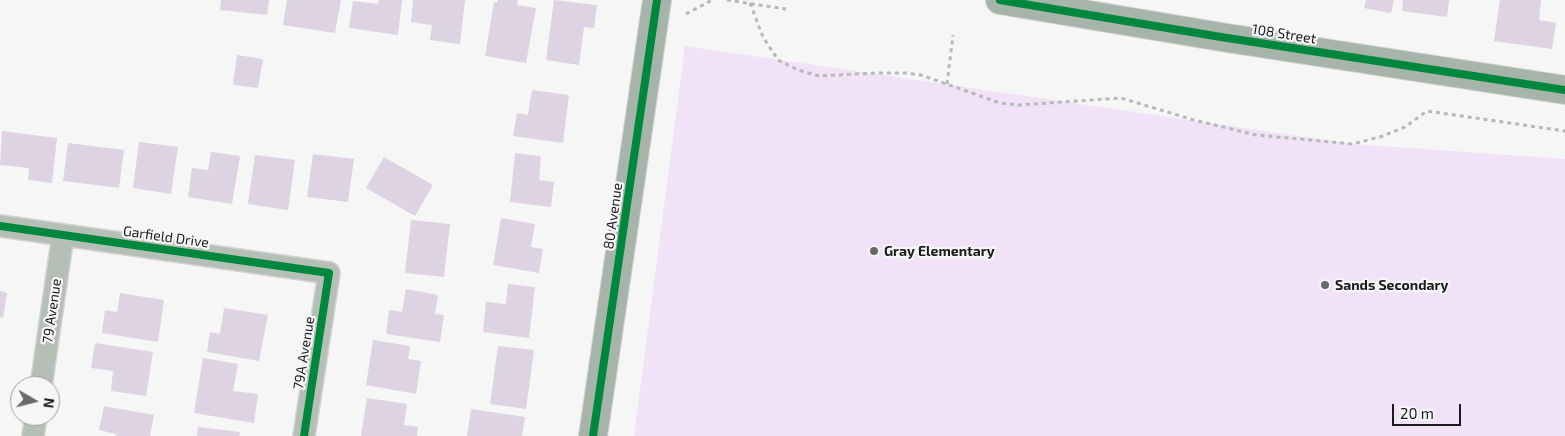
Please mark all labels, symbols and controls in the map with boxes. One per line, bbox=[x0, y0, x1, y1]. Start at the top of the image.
street label: 108 Street bbox=[1251, 21, 1317, 47]
street label: 80 Avenue bbox=[600, 182, 626, 250]
street label: Garfield Drive bbox=[122, 223, 210, 251]
place label: Gray Elementary bbox=[884, 243, 995, 259]
marker: Gray Elementary bbox=[868, 245, 880, 257]
place label: Sands Secondary bbox=[1335, 277, 1448, 293]
street label: 79 Avenue bbox=[39, 278, 65, 344]
marker: Sands Secondary bbox=[1319, 279, 1331, 291]
street label: 79A Avenue bbox=[290, 315, 318, 391]
north arrow bbox=[10, 376, 60, 426]
scale bar bbox=[1395, 394, 1464, 426]
text: N bbox=[40, 397, 58, 409]
text: 20 m bbox=[1400, 404, 1434, 422]

